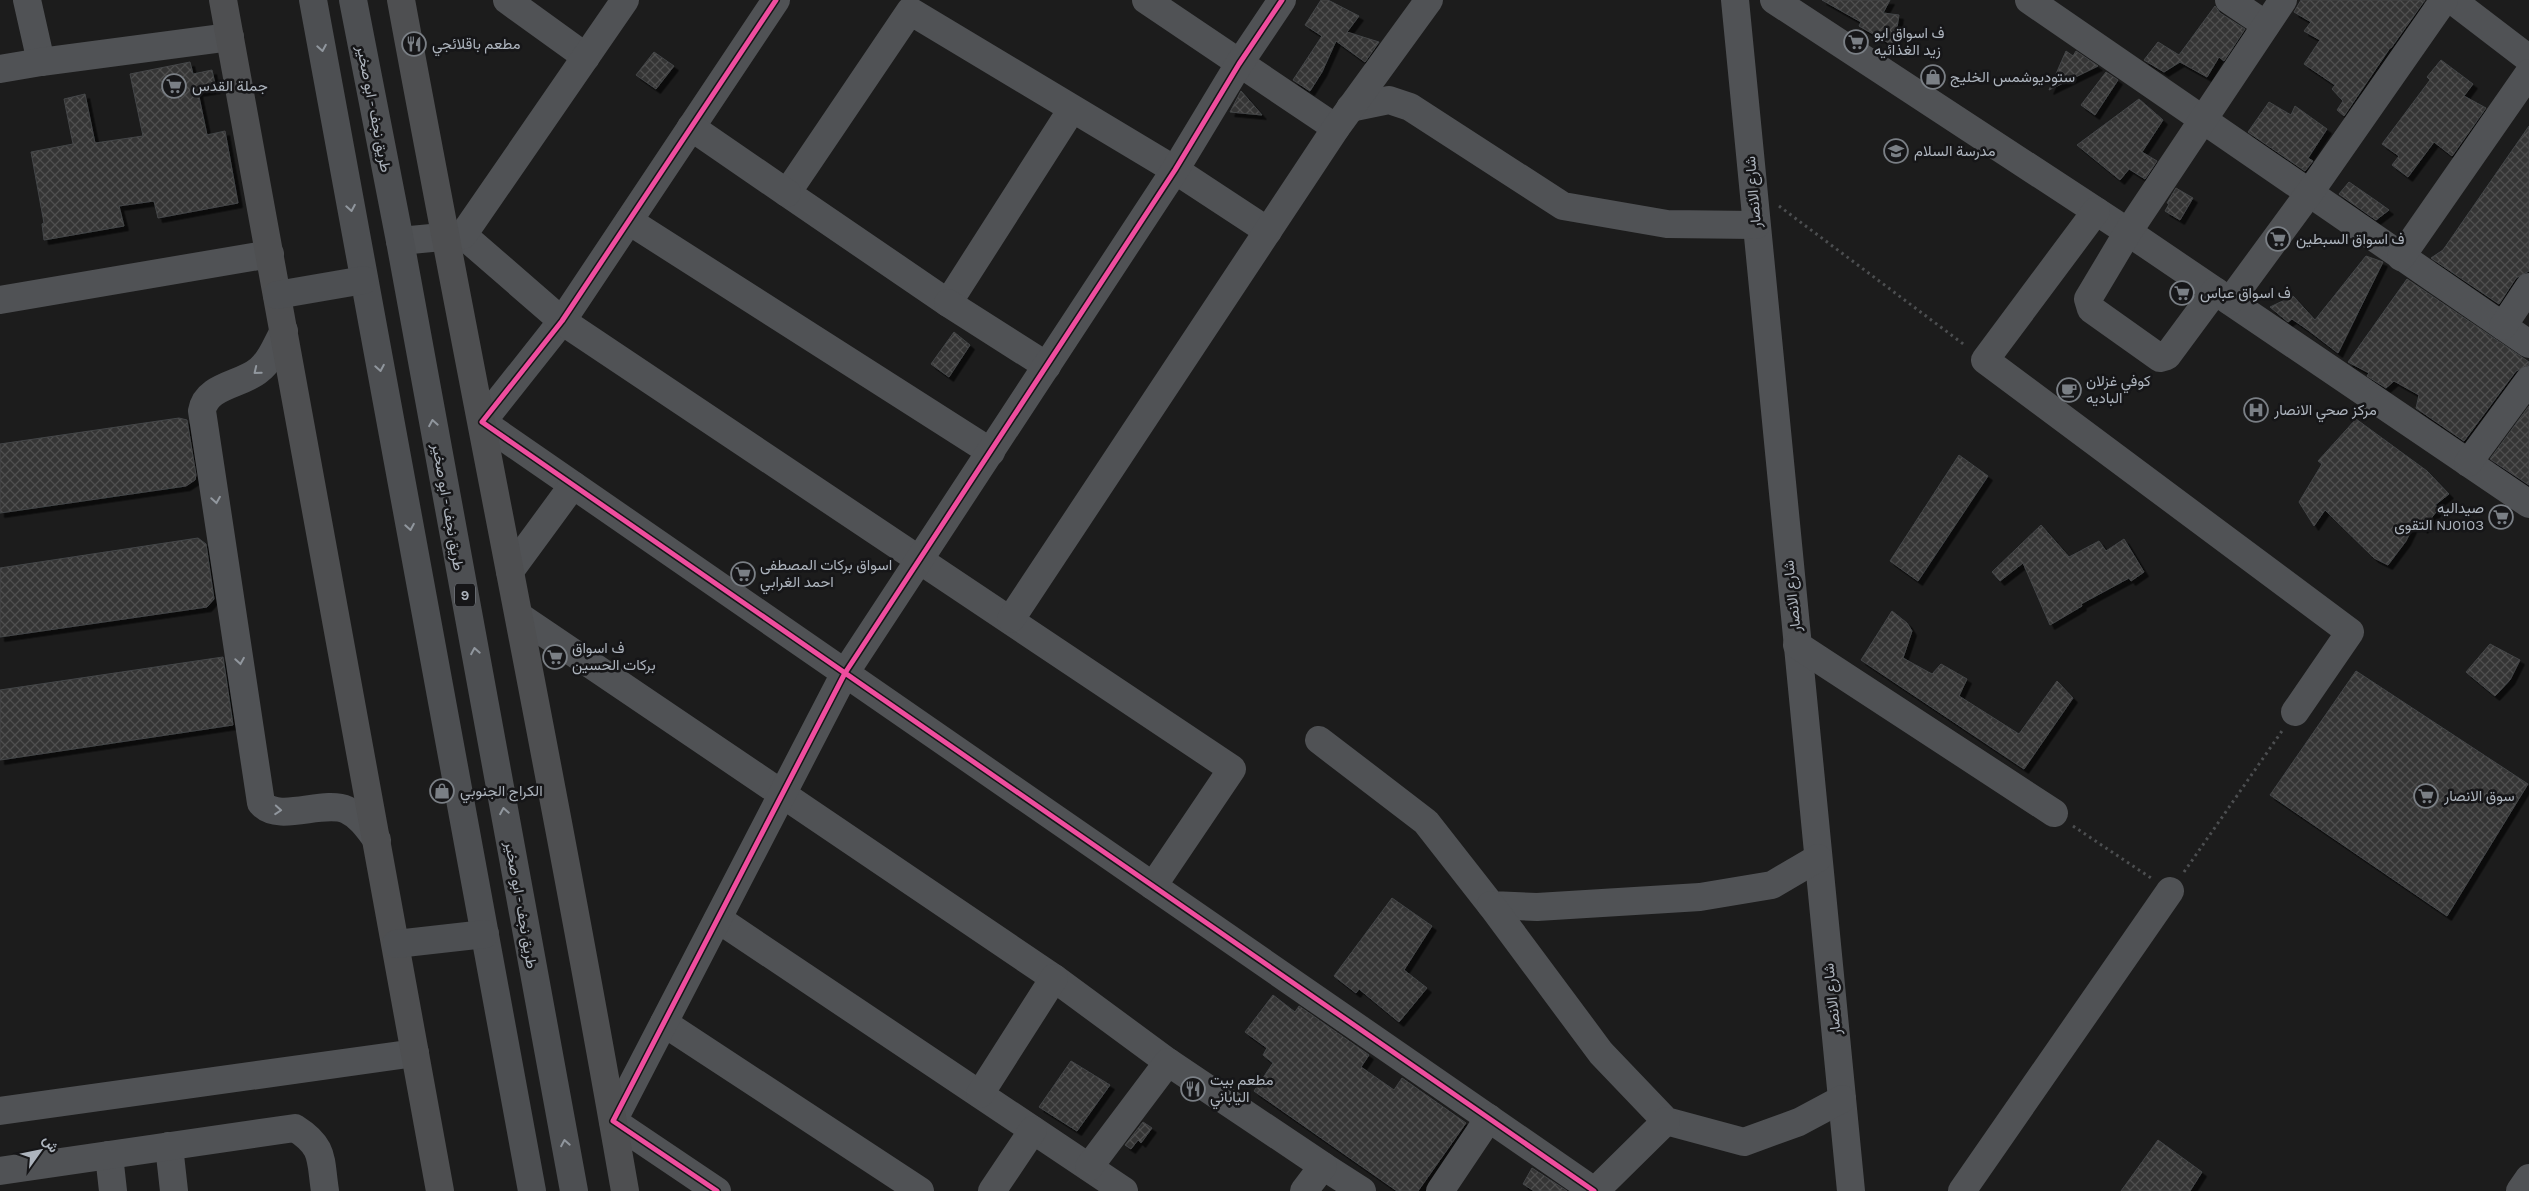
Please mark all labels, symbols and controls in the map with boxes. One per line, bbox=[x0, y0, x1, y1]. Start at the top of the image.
place label: ف اسواق ابو زيد الغذائيه bbox=[1874, 24, 1945, 59]
supermarket icon: ف اسواق ابو زيد الغذائيه bbox=[1843, 29, 1869, 55]
restaurant icon: مطعم باقلائجي bbox=[401, 31, 427, 57]
place label: مطعم باقلائجي bbox=[432, 35, 521, 57]
street label: طريق نجف - ابو صخير bbox=[352, 43, 395, 174]
one-way arrow bbox=[316, 44, 326, 52]
shop icon: ستوديوشمس الخليج bbox=[1920, 64, 1946, 90]
place label: ستوديوشمس الخليج bbox=[1950, 68, 2075, 88]
supermarket icon: جملة القدس bbox=[161, 73, 187, 99]
place label: جملة القدس bbox=[192, 77, 268, 96]
school or university icon: مدرسة السلام bbox=[1883, 138, 1909, 164]
place label: مدرسة السلام bbox=[1914, 142, 1996, 161]
street label: شارع الانصار bbox=[1741, 155, 1767, 230]
one-way arrow bbox=[345, 203, 356, 212]
supermarket icon: ف اسواق السبطين bbox=[2265, 226, 2291, 252]
place label: ف اسواق السبطين bbox=[2296, 230, 2405, 249]
supermarket icon: ف اسواق عباس bbox=[2169, 280, 2195, 306]
place label: ف اسواق عباس bbox=[2200, 284, 2291, 303]
one-way arrow bbox=[375, 363, 385, 372]
one-way arrow bbox=[254, 365, 263, 373]
place label: كوفي غزلان الباديه bbox=[2086, 372, 2151, 407]
cafe icon: كوفي غزلان الباديه bbox=[2056, 377, 2082, 403]
hospital icon: مركز صحي الانصار bbox=[2243, 397, 2269, 423]
place label: مركز صحي الانصار bbox=[2273, 401, 2377, 423]
one-way arrow bbox=[429, 418, 439, 427]
street label: طريق نجف - ابو صخير bbox=[427, 441, 468, 572]
one-way arrow bbox=[210, 497, 221, 505]
place label: صيداليه التقوى NJ0103 bbox=[2394, 499, 2484, 535]
supermarket icon: صيداليه التقوى NJ0103 bbox=[2488, 504, 2514, 530]
one-way arrow bbox=[404, 523, 414, 532]
place label: اسواق بركات المصطفى احمد الغرابي bbox=[760, 556, 892, 595]
street label: شارع الانصار bbox=[1779, 559, 1807, 634]
supermarket icon: اسواق بركات المصطفى احمد الغرابي bbox=[730, 561, 756, 587]
road number: 9 bbox=[455, 584, 475, 606]
place label: ف اسواق بركات الحسين bbox=[572, 639, 656, 675]
supermarket icon: ف اسواق بركات الحسين bbox=[542, 644, 568, 670]
one-way arrow bbox=[470, 647, 481, 656]
one-way arrow bbox=[234, 657, 245, 665]
shop icon: الكراج الجنوبي bbox=[429, 778, 455, 804]
place label: الكراج الجنوبي bbox=[460, 782, 543, 804]
supermarket icon: سوق الانصار bbox=[2413, 783, 2439, 809]
place label: سوق الانصار bbox=[2443, 787, 2515, 805]
one-way arrow bbox=[274, 804, 282, 815]
one-way arrow bbox=[500, 807, 510, 815]
street label: طريق نجف - ابو صخير bbox=[500, 839, 541, 970]
street label: شارع الانصار bbox=[1819, 962, 1847, 1037]
place label: مطعم بيت الياباني bbox=[1210, 1071, 1274, 1110]
restaurant icon: مطعم بيت الياباني bbox=[1180, 1076, 1206, 1102]
north arrow bbox=[15, 1126, 65, 1176]
text: ش bbox=[39, 1133, 62, 1156]
one-way arrow bbox=[560, 1139, 571, 1147]

